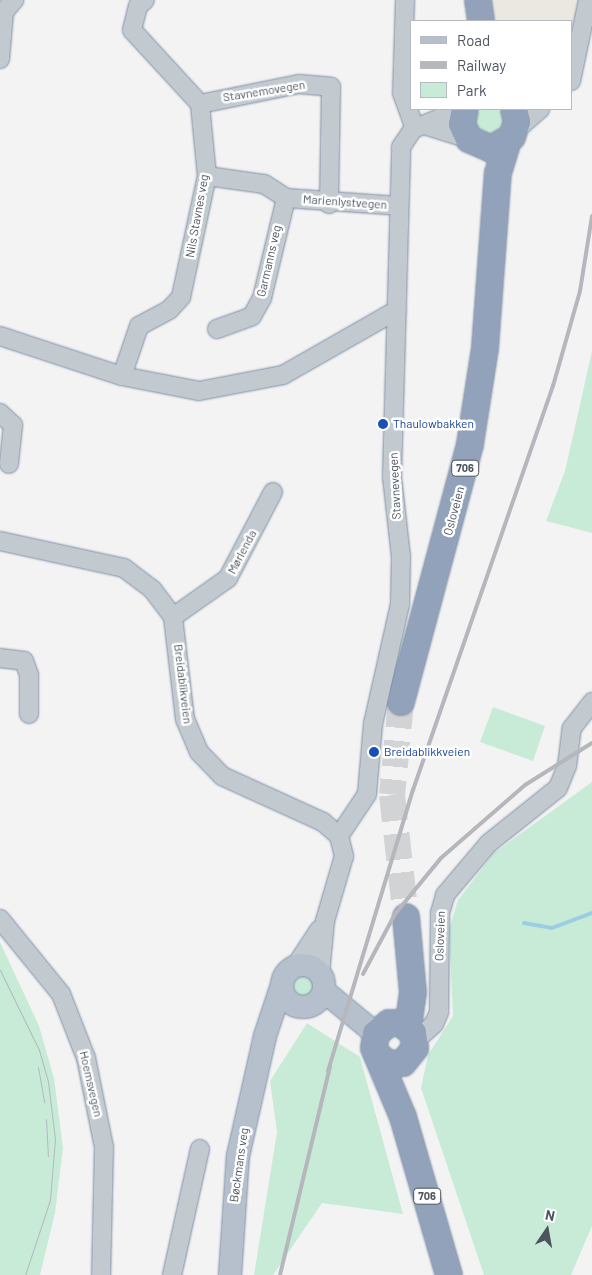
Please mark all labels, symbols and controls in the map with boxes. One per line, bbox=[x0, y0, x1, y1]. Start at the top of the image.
legend bbox=[410, 20, 572, 110]
text: Road bbox=[457, 31, 490, 49]
text: Railway bbox=[457, 56, 506, 74]
street label: Stavnemovegen bbox=[222, 77, 306, 105]
text: Park bbox=[457, 81, 486, 99]
street label: Nils Stavnes veg bbox=[183, 173, 211, 259]
street label: Marienlystvegen bbox=[302, 192, 388, 212]
street label: Garmanns veg bbox=[254, 224, 284, 298]
place label: Thaulowbakken bbox=[393, 417, 474, 431]
marker: Thaulowbakken bbox=[377, 418, 389, 430]
street label: Stavnevegen bbox=[386, 452, 404, 520]
road number: 706 bbox=[450, 459, 480, 476]
street label: Osloveien bbox=[441, 485, 467, 537]
street label: Mørlenda bbox=[224, 528, 260, 576]
street label: Breidablikveien bbox=[171, 643, 195, 725]
place label: Breidablikkveien bbox=[384, 745, 470, 759]
marker: Breidablikkveien bbox=[368, 746, 380, 758]
street label: Osloveien bbox=[432, 911, 448, 961]
street label: Hoemsvegen bbox=[76, 1050, 106, 1118]
street label: Bøckmans veg bbox=[227, 1127, 251, 1203]
road number: 706 bbox=[412, 1188, 442, 1204]
north arrow bbox=[522, 1205, 572, 1255]
text: N bbox=[544, 1206, 557, 1224]

